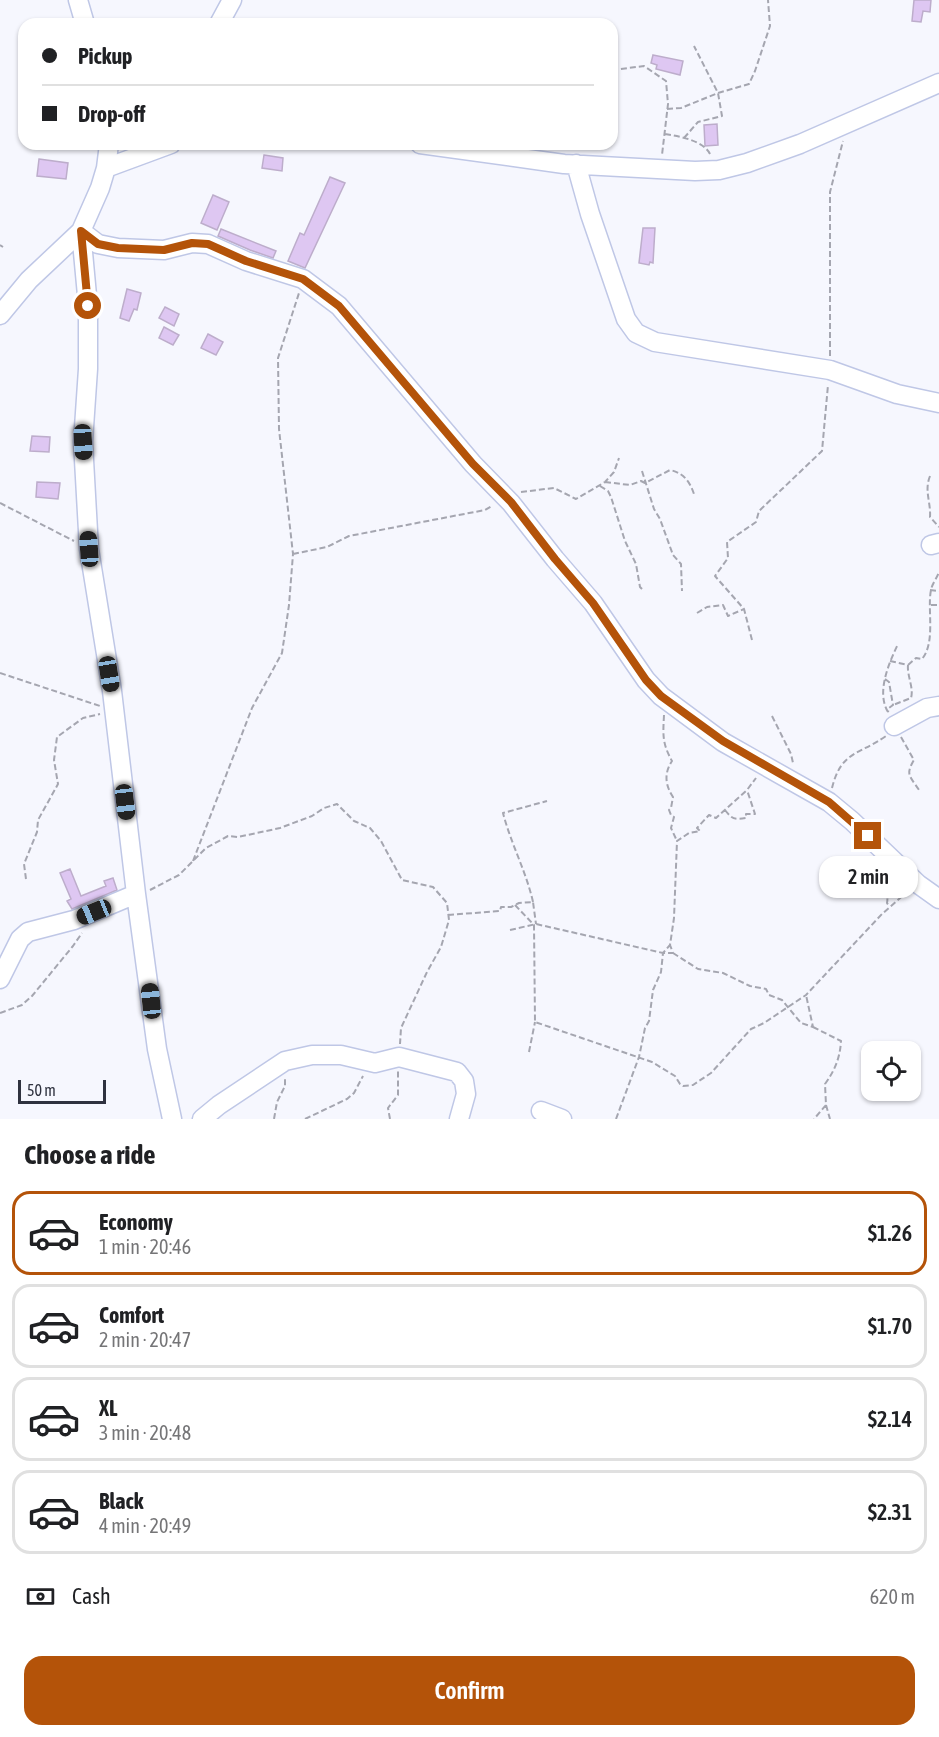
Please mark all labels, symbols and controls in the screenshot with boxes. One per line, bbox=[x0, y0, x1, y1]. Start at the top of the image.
text: Pickup bbox=[78, 43, 133, 69]
text: Drop-off bbox=[78, 101, 145, 127]
route start bbox=[74, 292, 101, 319]
car bbox=[73, 424, 93, 460]
car bbox=[79, 530, 99, 568]
car bbox=[97, 655, 121, 693]
car bbox=[114, 783, 136, 821]
route end bbox=[854, 822, 881, 849]
callout: 2 min bbox=[818, 857, 918, 899]
text: 2 min bbox=[848, 865, 889, 888]
car bbox=[74, 897, 114, 927]
car bbox=[140, 982, 162, 1020]
map controls bbox=[861, 1041, 921, 1101]
button: locate bbox=[861, 1041, 921, 1101]
scale bar bbox=[18, 1077, 106, 1104]
text: 50 m bbox=[27, 1081, 56, 1099]
text: Choose a ride bbox=[24, 1139, 156, 1170]
icon: car bbox=[27, 1206, 81, 1260]
text: Economy bbox=[99, 1209, 173, 1235]
text: $1.26 bbox=[868, 1220, 912, 1246]
text: 1 min · 20:46 bbox=[99, 1235, 191, 1258]
icon: car bbox=[27, 1299, 81, 1353]
text: Comfort bbox=[99, 1302, 164, 1328]
text: $1.70 bbox=[868, 1313, 912, 1339]
text: 2 min · 20:47 bbox=[99, 1328, 191, 1351]
icon: car bbox=[27, 1392, 81, 1446]
text: XL bbox=[99, 1395, 117, 1421]
text: $2.14 bbox=[868, 1406, 912, 1432]
text: 3 min · 20:48 bbox=[99, 1421, 191, 1444]
icon: car bbox=[27, 1485, 81, 1539]
text: Black bbox=[99, 1488, 143, 1514]
text: $2.31 bbox=[868, 1499, 912, 1525]
text: 4 min · 20:49 bbox=[99, 1514, 191, 1537]
icon: cash bbox=[24, 1580, 57, 1613]
text: Cash bbox=[72, 1583, 111, 1609]
text: 620 m bbox=[870, 1585, 915, 1608]
button: Confirm bbox=[24, 1656, 915, 1725]

